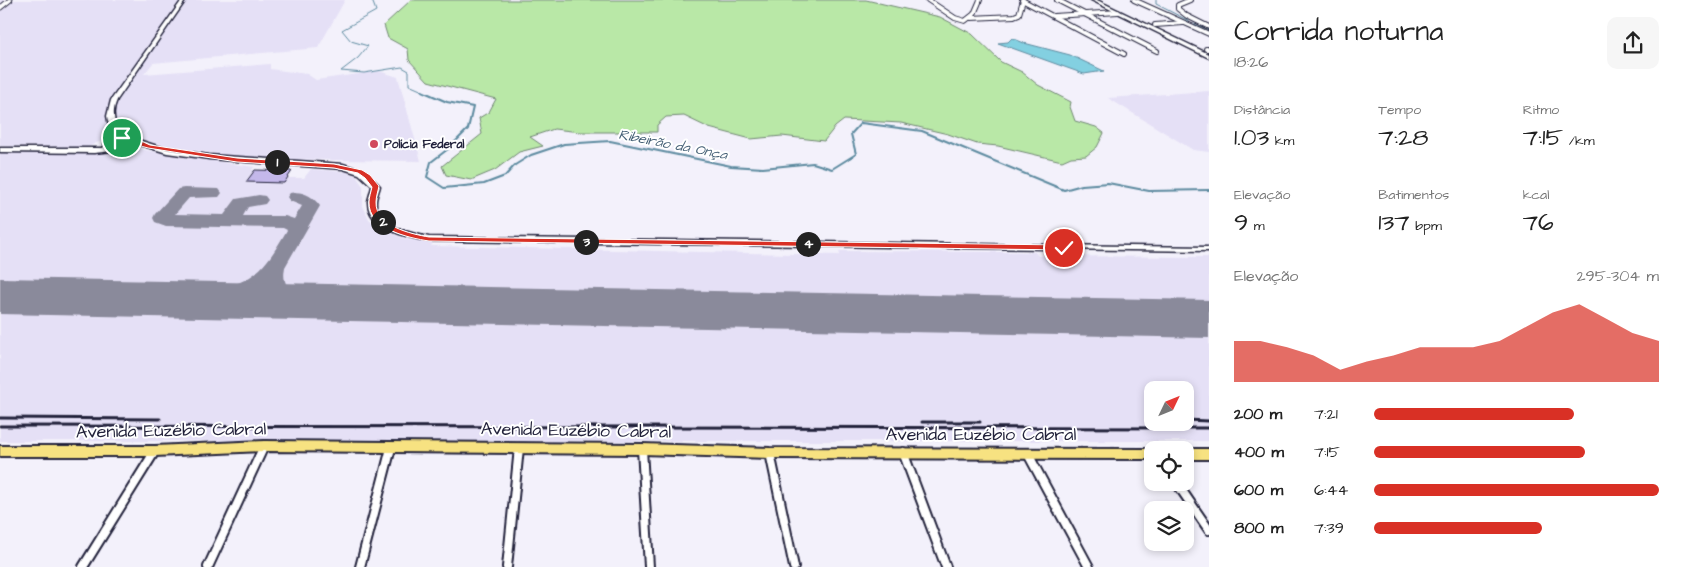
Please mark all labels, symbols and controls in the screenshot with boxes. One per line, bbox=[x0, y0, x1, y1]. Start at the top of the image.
text: Corrida noturna bbox=[1234, 12, 1444, 51]
button: share bbox=[1607, 17, 1659, 69]
text: 18:26 bbox=[1234, 51, 1268, 73]
text: Distância bbox=[1234, 100, 1290, 120]
text: Tempo bbox=[1378, 100, 1421, 120]
text: Ritmo bbox=[1523, 100, 1559, 120]
pin bbox=[101, 117, 143, 159]
text: 1.03 bbox=[1234, 120, 1269, 155]
text: 7:28 bbox=[1378, 120, 1428, 155]
text: 7:15 bbox=[1523, 120, 1563, 155]
icon: arrive bbox=[108, 124, 136, 152]
water label: Ribeirão da Onça bbox=[617, 125, 730, 165]
text: km bbox=[1269, 131, 1294, 151]
text: /km bbox=[1563, 131, 1595, 151]
place label: Polícia Federal bbox=[384, 136, 465, 153]
marker: Polícia Federal bbox=[368, 138, 380, 150]
pin: 1 bbox=[264, 150, 290, 174]
text: 1 bbox=[277, 152, 278, 172]
text: Elevação bbox=[1234, 185, 1290, 205]
text: Batimentos bbox=[1378, 185, 1449, 205]
text: kcal bbox=[1523, 185, 1549, 205]
text: 9 bbox=[1234, 205, 1248, 240]
text: 137 bbox=[1378, 205, 1410, 240]
text: 76 bbox=[1523, 205, 1554, 240]
pin: 2 bbox=[370, 210, 396, 234]
text: 2 bbox=[379, 212, 388, 232]
text: m bbox=[1248, 216, 1265, 236]
text: bpm bbox=[1410, 216, 1442, 236]
pin bbox=[1043, 227, 1085, 269]
pin: 3 bbox=[574, 230, 598, 254]
text: 3 bbox=[583, 232, 590, 252]
pin: 4 bbox=[796, 232, 820, 256]
text: 4 bbox=[804, 234, 813, 254]
icon: check bbox=[1050, 234, 1078, 262]
text: Elevação bbox=[1234, 265, 1298, 287]
text: 295–304 m bbox=[1576, 265, 1659, 287]
north arrow bbox=[1144, 381, 1194, 431]
map controls bbox=[1144, 381, 1194, 551]
text: 200 m bbox=[1234, 403, 1282, 425]
text: 7:21 bbox=[1314, 403, 1338, 425]
street label: Avenida Euzébio Cabral bbox=[76, 416, 267, 445]
street label: Avenida Euzébio Cabral bbox=[481, 416, 672, 445]
street label: Avenida Euzébio Cabral bbox=[886, 422, 1076, 447]
button: locate bbox=[1144, 441, 1194, 491]
text: 400 m bbox=[1234, 441, 1284, 463]
text: 7:15 bbox=[1314, 441, 1340, 463]
text: 600 m bbox=[1234, 479, 1283, 501]
text: 6:44 bbox=[1314, 479, 1348, 501]
button: layers bbox=[1144, 501, 1194, 551]
text: 800 m bbox=[1234, 517, 1283, 539]
text: 7:39 bbox=[1314, 517, 1344, 539]

